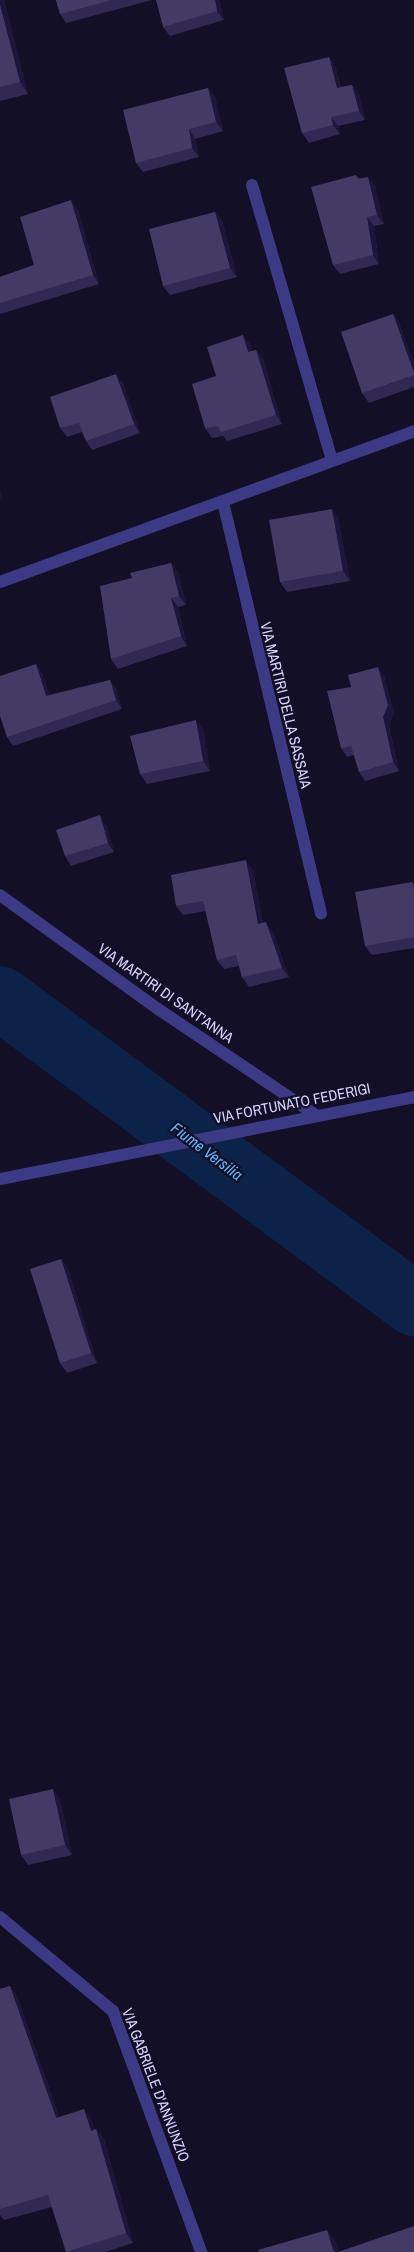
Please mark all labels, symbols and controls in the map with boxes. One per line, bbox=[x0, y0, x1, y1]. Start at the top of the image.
street label: VIA MARTIRI DELLA SASSAIA bbox=[256, 619, 316, 791]
street label: VIA MARTIRI DI SANT'ANNA bbox=[94, 939, 238, 1047]
street label: VIA FORTUNATO FEDERIGI bbox=[212, 1079, 372, 1127]
water label: Fiume Versilia bbox=[168, 1118, 246, 1184]
street label: VIA GABRIELE D'ANNUNZIO bbox=[118, 2005, 194, 2165]

